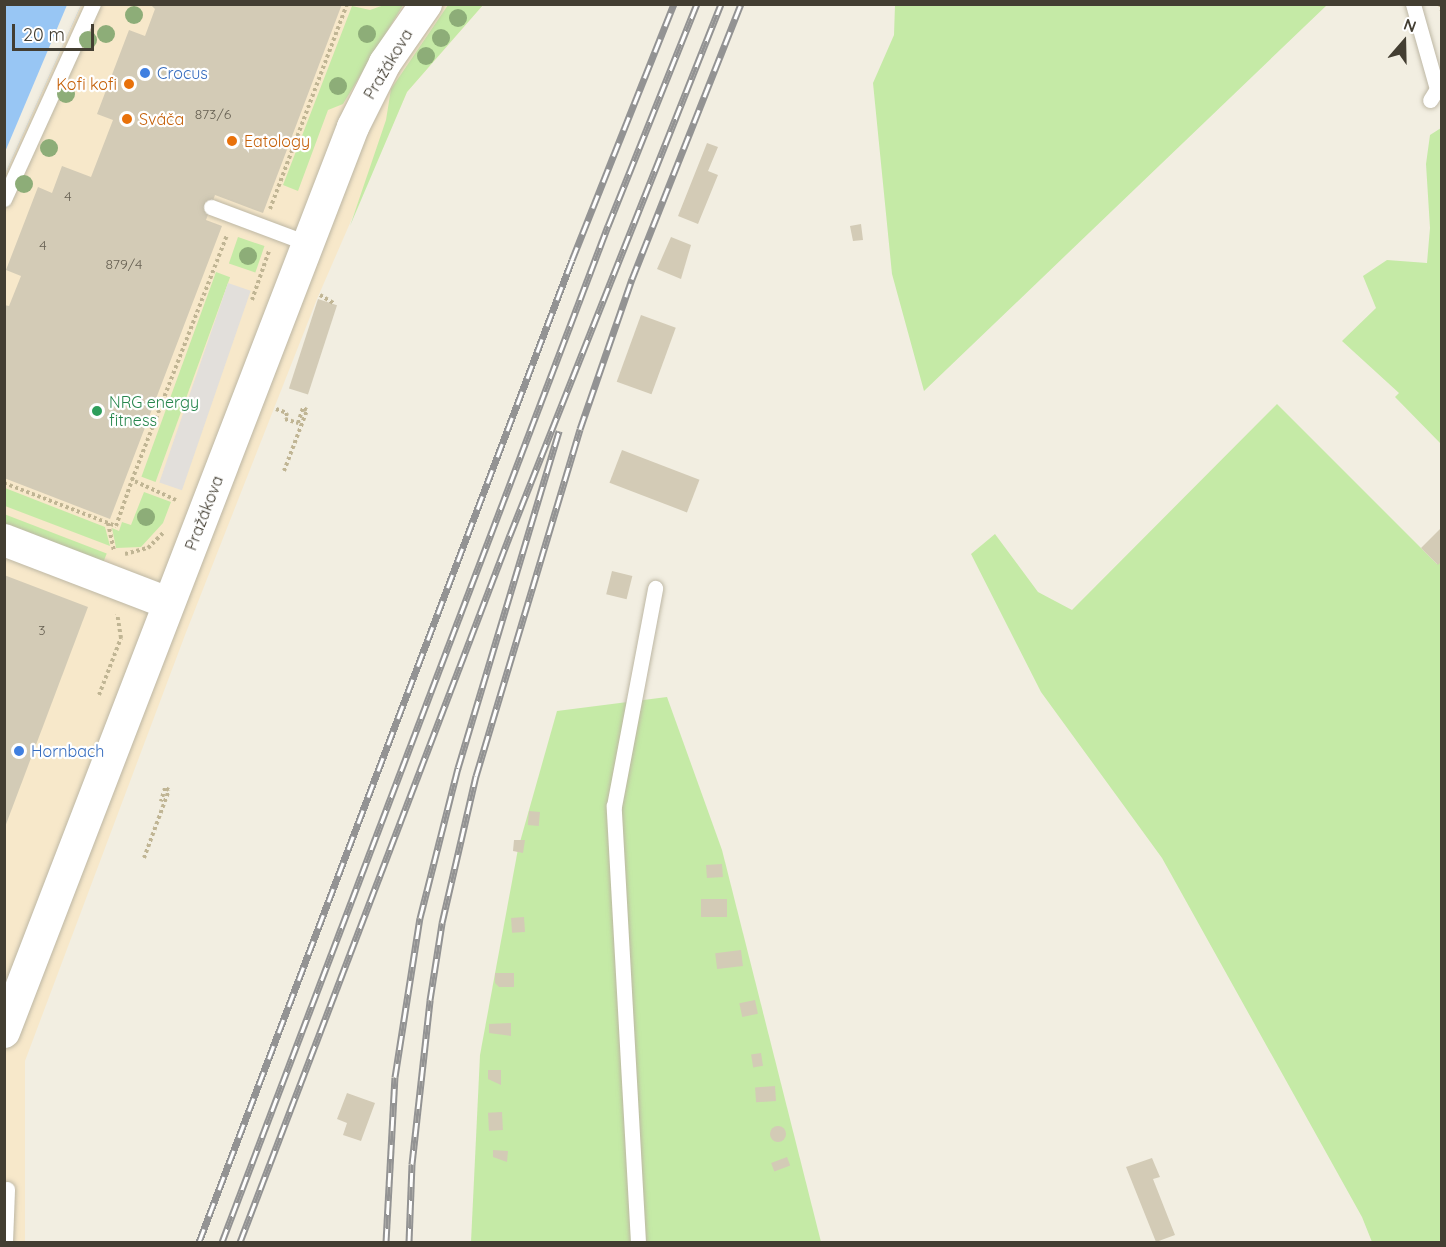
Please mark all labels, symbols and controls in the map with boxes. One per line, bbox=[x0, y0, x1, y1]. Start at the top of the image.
scale bar bbox=[15, 12, 98, 50]
north arrow bbox=[1374, 12, 1434, 72]
text: N bbox=[1401, 14, 1419, 36]
text: 20 m bbox=[23, 23, 65, 46]
street label: Pražákova bbox=[360, 25, 416, 103]
place label: Crocus bbox=[157, 63, 208, 83]
marker: Crocus bbox=[138, 66, 152, 80]
place label: Kofi kofi bbox=[56, 74, 117, 94]
marker: Kofi kofi bbox=[122, 77, 136, 91]
house number: 873/6 bbox=[195, 106, 231, 122]
place label: Sváča bbox=[139, 109, 184, 129]
marker: Sváča bbox=[120, 112, 134, 126]
place label: Eatology bbox=[244, 131, 310, 151]
marker: Eatology bbox=[225, 134, 239, 148]
house number: 4 bbox=[64, 188, 72, 204]
house number: 4 bbox=[39, 237, 47, 253]
house number: 879/4 bbox=[106, 256, 142, 272]
place label: NRG energy fitness bbox=[109, 392, 199, 430]
marker: NRG energy fitness bbox=[90, 404, 104, 418]
street label: Pražákova bbox=[181, 473, 227, 553]
house number: 3 bbox=[38, 622, 46, 638]
place label: Hornbach bbox=[31, 741, 104, 761]
marker: Hornbach bbox=[12, 744, 26, 758]

